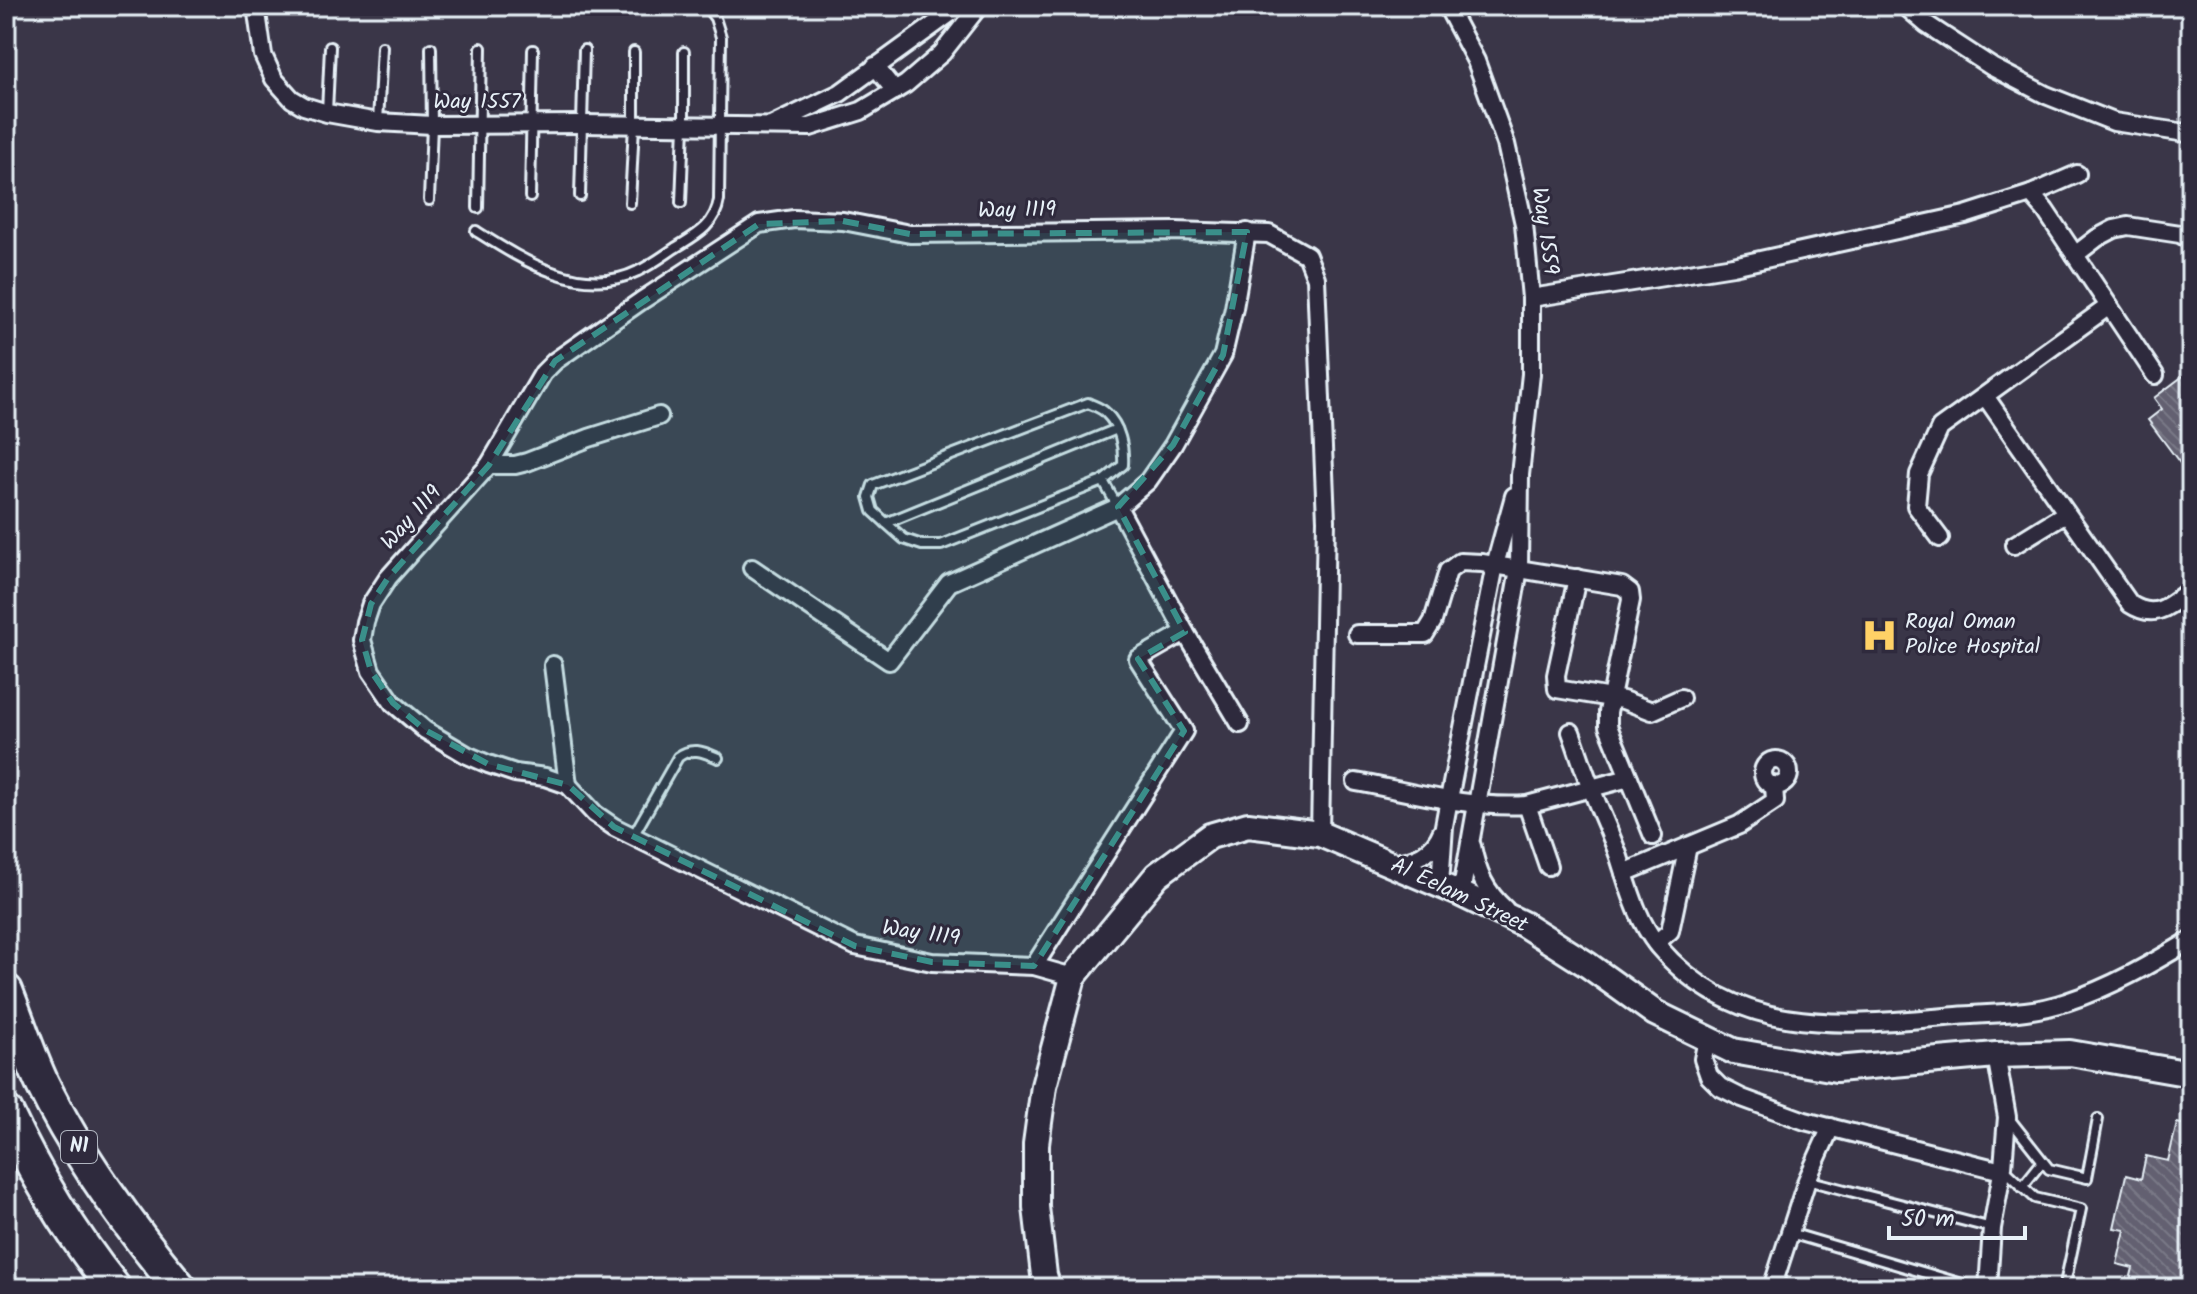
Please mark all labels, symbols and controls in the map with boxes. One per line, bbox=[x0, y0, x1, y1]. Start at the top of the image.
street label: Way 1557 bbox=[433, 85, 522, 120]
street label: Way 1559 bbox=[1521, 185, 1567, 277]
street label: Way 1119 bbox=[978, 193, 1057, 229]
street label: Way 1119 bbox=[373, 477, 451, 559]
place label: Royal Oman Police Hospital bbox=[1905, 605, 2041, 665]
hospital icon: Royal Oman Police Hospital bbox=[1860, 616, 1898, 654]
street label: Al Eelam Street bbox=[1384, 849, 1534, 943]
street label: Way 1119 bbox=[880, 911, 962, 957]
road number: N1 bbox=[61, 1131, 97, 1163]
scale bar bbox=[1889, 1190, 2025, 1240]
text: 50 m bbox=[1901, 1200, 1955, 1239]

